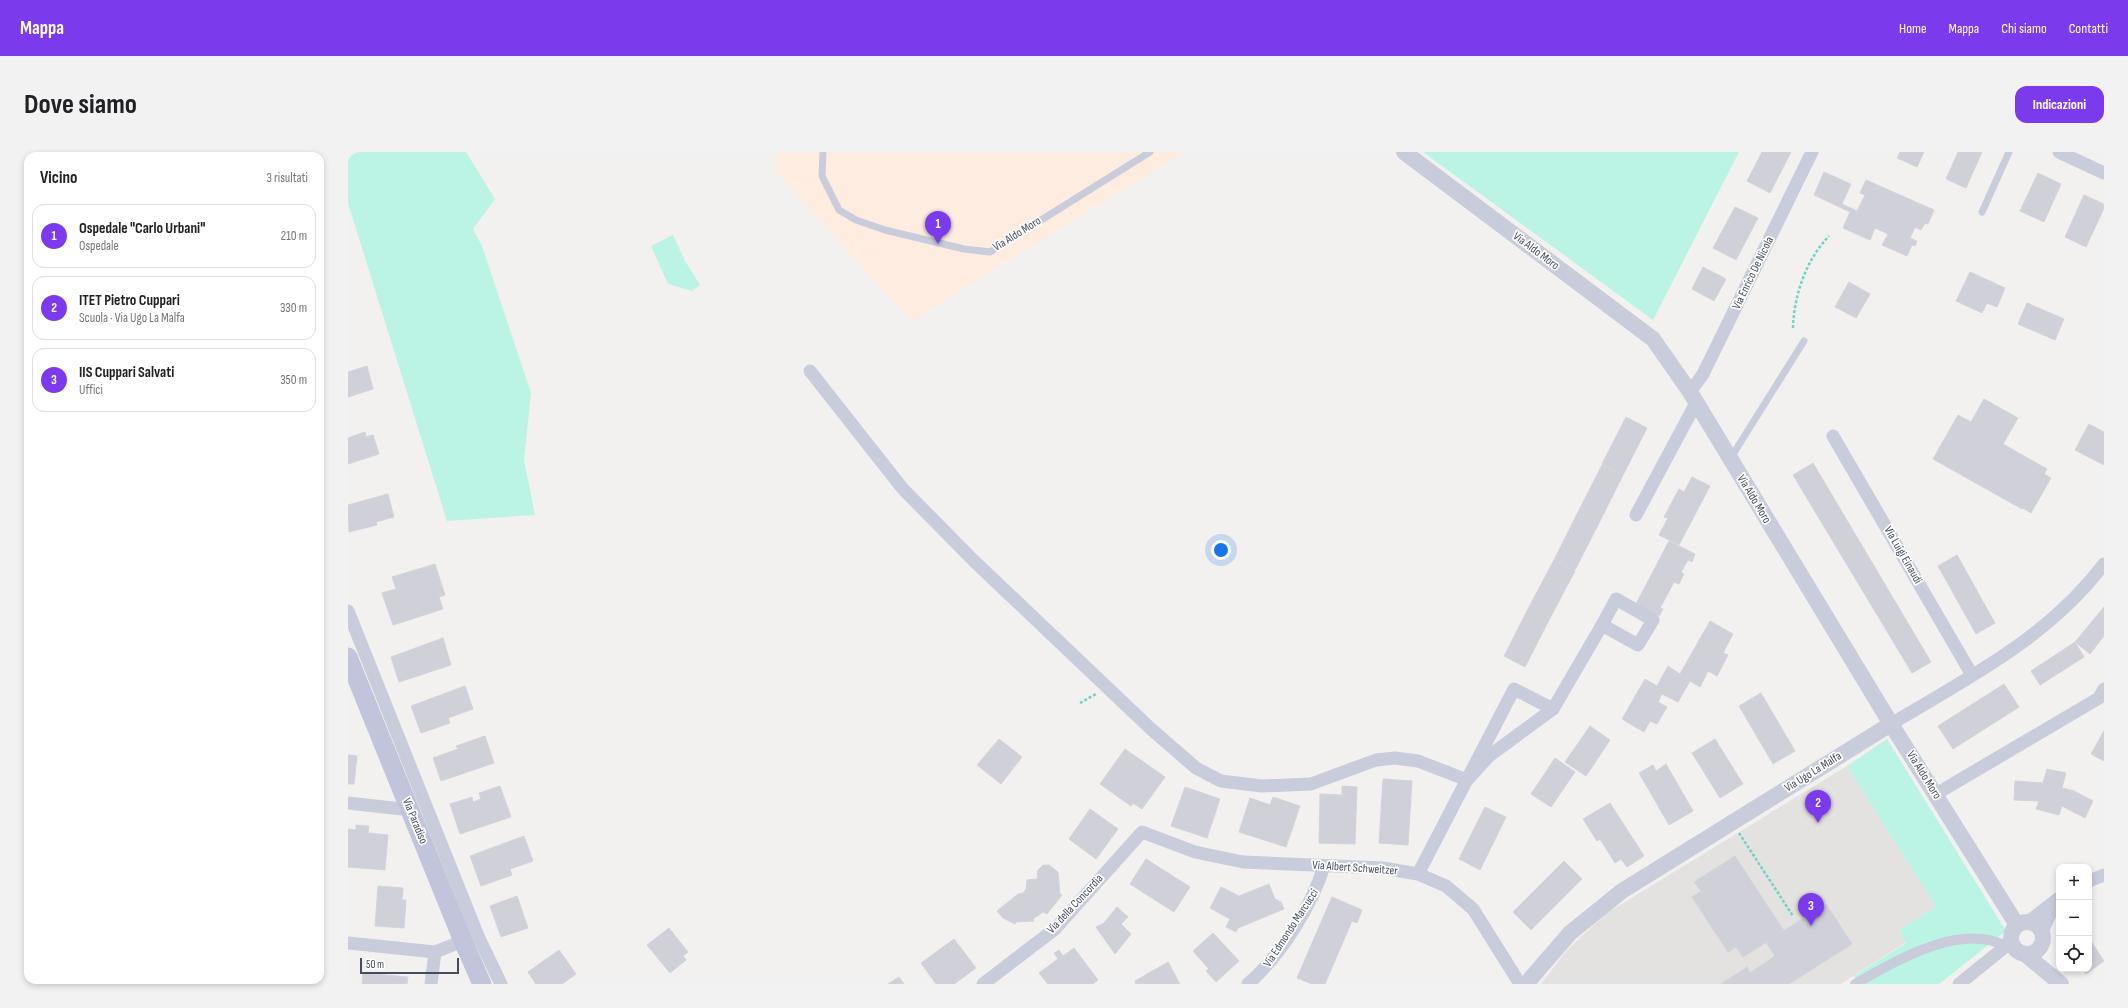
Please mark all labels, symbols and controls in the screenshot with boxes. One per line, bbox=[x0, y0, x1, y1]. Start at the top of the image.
text: Mappa bbox=[20, 17, 64, 40]
text: Home bbox=[1899, 20, 1927, 37]
text: Mappa bbox=[1949, 20, 1979, 37]
text: Chi siamo bbox=[2001, 20, 2047, 37]
text: Contatti bbox=[2069, 20, 2108, 37]
button: Indicazioni bbox=[2015, 86, 2104, 123]
text: Dove siamo bbox=[24, 88, 137, 121]
text: Vicino bbox=[40, 168, 77, 188]
text: 3 risultati bbox=[267, 170, 308, 186]
pin: 1 bbox=[925, 211, 951, 244]
street label: Via Aldo Moro bbox=[990, 213, 1044, 255]
text: Ospedale "Carlo Urbani" bbox=[79, 219, 205, 238]
text: 1 bbox=[51, 228, 57, 244]
text: 210 m bbox=[281, 228, 307, 244]
street label: Via Aldo Moro bbox=[1510, 229, 1562, 273]
street label: Via Enrico De Nicola bbox=[1729, 234, 1777, 312]
text: Ospedale bbox=[79, 238, 119, 254]
text: ITET Pietro Cuppari bbox=[79, 291, 180, 310]
text: 2 bbox=[51, 300, 57, 316]
text: 330 m bbox=[280, 300, 307, 316]
text: Scuola · Via Ugo La Malfa bbox=[79, 310, 185, 326]
text: IIS Cuppari Salvati bbox=[79, 363, 174, 382]
text: 3 bbox=[51, 372, 57, 388]
text: 350 m bbox=[280, 372, 307, 388]
text: Uffici bbox=[79, 382, 103, 398]
street label: Via Aldo Moro bbox=[1734, 472, 1774, 526]
street label: Via Luigi Einaudi bbox=[1881, 524, 1925, 586]
your location bbox=[1211, 540, 1231, 560]
street label: Via Ugo La Malfa bbox=[1782, 748, 1845, 795]
street label: Via Aldo Moro bbox=[1903, 748, 1945, 802]
pin: 2 bbox=[1805, 790, 1831, 823]
street label: Via Paradiso bbox=[399, 796, 431, 846]
street label: Via Albert Schweitzer bbox=[1312, 858, 1399, 879]
map controls bbox=[2056, 864, 2092, 972]
button: + bbox=[2056, 864, 2092, 900]
street label: Via della Concordia bbox=[1044, 871, 1107, 937]
street label: Via Edmondo Marcucci bbox=[1260, 886, 1322, 970]
pin: 3 bbox=[1798, 893, 1824, 926]
button: − bbox=[2056, 900, 2092, 936]
button: locate bbox=[2056, 936, 2092, 972]
scale bar bbox=[360, 956, 459, 975]
text: 50 m bbox=[366, 958, 384, 971]

